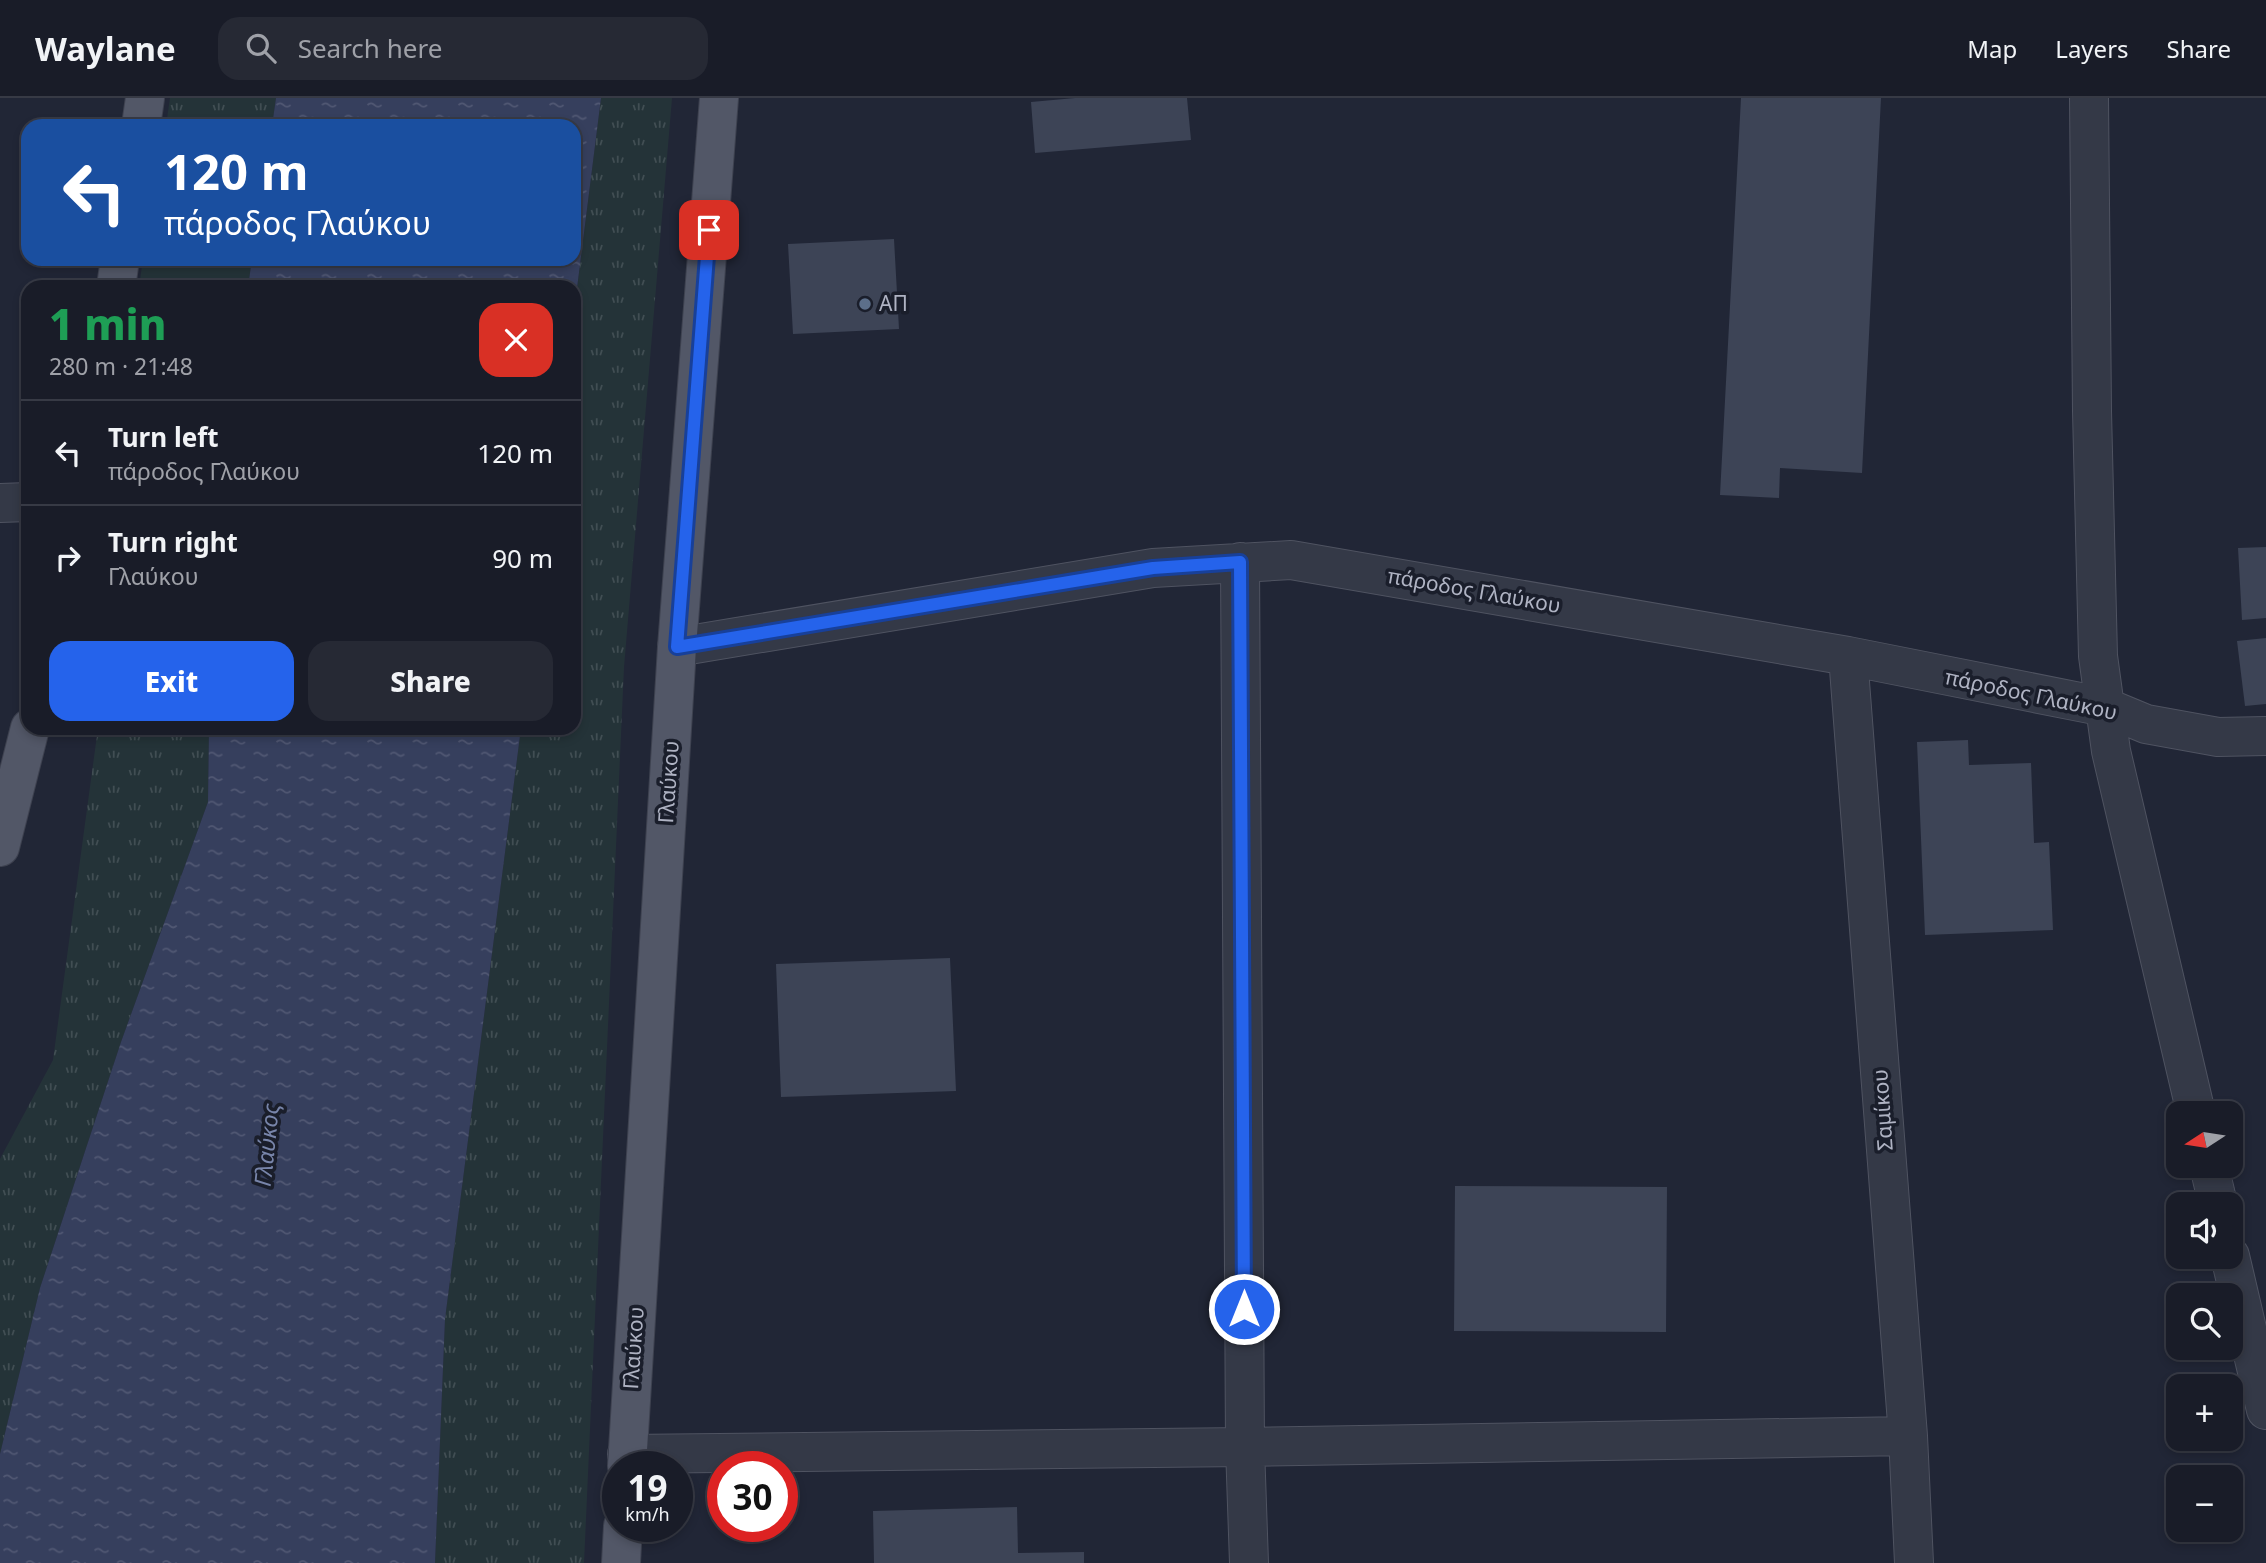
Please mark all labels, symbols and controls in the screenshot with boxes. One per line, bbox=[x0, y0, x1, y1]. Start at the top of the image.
search box bbox=[218, 17, 708, 80]
text: Waylane bbox=[35, 26, 176, 71]
icon: search bbox=[242, 29, 280, 67]
text: Search here bbox=[298, 30, 442, 66]
text: Map bbox=[1967, 32, 2017, 65]
text: Layers bbox=[2055, 32, 2129, 65]
text: Share bbox=[2167, 32, 2231, 65]
text: 120 m bbox=[164, 138, 309, 204]
icon: left bbox=[49, 147, 140, 238]
pin bbox=[679, 200, 739, 260]
text: πάροδος Γλαύκου bbox=[164, 201, 431, 244]
icon: arrive bbox=[690, 211, 728, 249]
place label: ΑΠ bbox=[879, 289, 908, 317]
text: 1 min bbox=[49, 295, 166, 352]
marker: ΑΠ bbox=[857, 296, 873, 312]
button: close bbox=[479, 303, 553, 377]
text: 280 m · 21:48 bbox=[49, 350, 193, 382]
text: Turn left bbox=[108, 419, 219, 455]
icon: left bbox=[49, 434, 87, 472]
text: 120 m bbox=[477, 435, 553, 471]
text: πάροδος Γλαύκου bbox=[108, 455, 300, 487]
text: Turn right bbox=[108, 524, 238, 560]
icon: right bbox=[49, 539, 87, 577]
text: 90 m bbox=[492, 540, 553, 576]
text: Γλαύκου bbox=[108, 560, 199, 592]
street label: πάροδος Γλαύκου bbox=[1385, 561, 1563, 619]
button: Exit bbox=[49, 641, 294, 721]
button: Share bbox=[308, 641, 553, 721]
street label: πάροδος Γλαύκου bbox=[1943, 662, 2120, 726]
street label: Γλαύκου bbox=[651, 740, 685, 824]
street label: Σαμίκου bbox=[1865, 1068, 1899, 1152]
north arrow bbox=[2166, 1101, 2244, 1178]
map controls bbox=[2166, 1101, 2243, 1542]
water label: Γλαύκος bbox=[246, 1102, 286, 1188]
button: sound bbox=[2166, 1192, 2243, 1269]
position arrow bbox=[1207, 1272, 1281, 1346]
button: search bbox=[2166, 1283, 2243, 1360]
street label: Γλαύκου bbox=[616, 1306, 650, 1390]
button: + bbox=[2166, 1374, 2243, 1451]
speed limit sign: 30 bbox=[707, 1451, 798, 1542]
text: 19 bbox=[627, 1464, 668, 1511]
button: − bbox=[2166, 1465, 2243, 1542]
text: km/h bbox=[625, 1502, 670, 1526]

